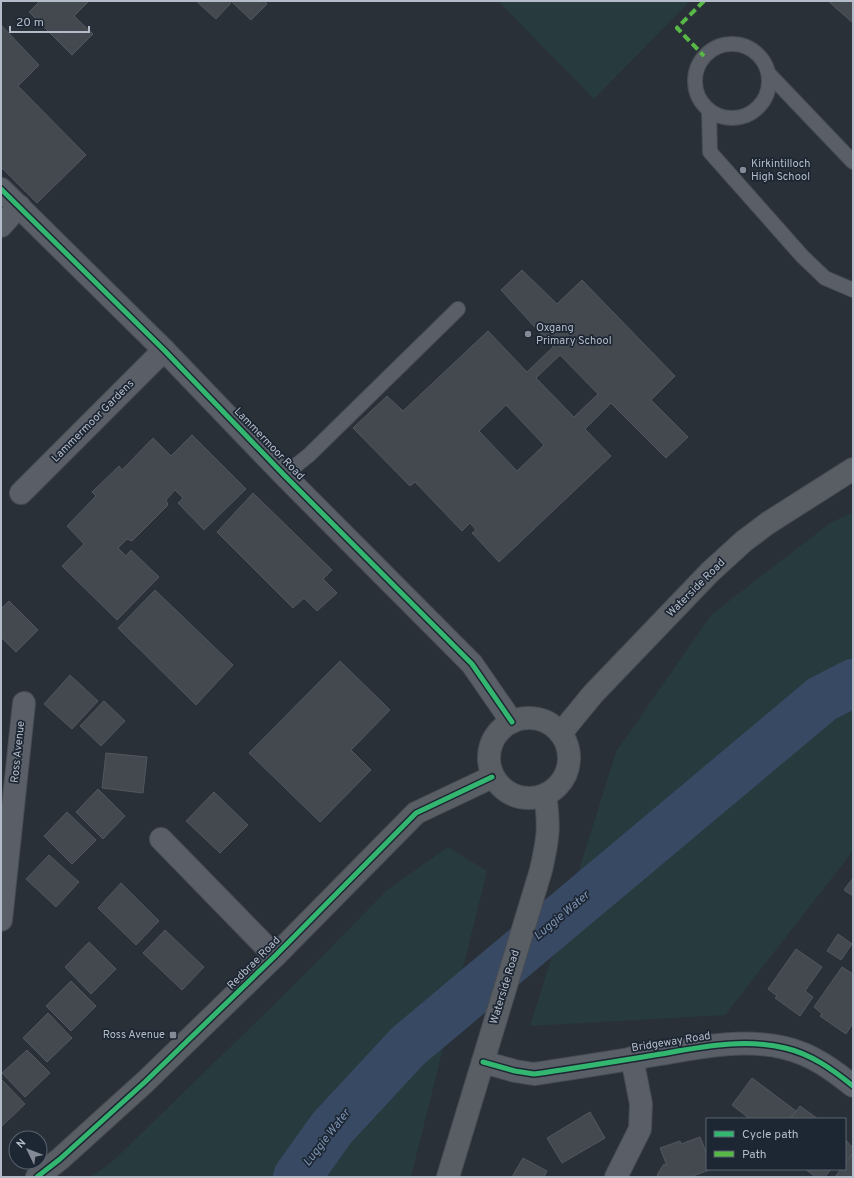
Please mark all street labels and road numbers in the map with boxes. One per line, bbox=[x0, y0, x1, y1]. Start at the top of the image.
street label: Lammermoor Gardens bbox=[49, 377, 137, 465]
street label: Lammermoor Road bbox=[231, 405, 307, 483]
street label: Waterside Road bbox=[664, 556, 728, 620]
street label: Ross Avenue bbox=[8, 720, 28, 784]
street label: Redbrae Road bbox=[224, 933, 284, 993]
street label: Waterside Road bbox=[487, 948, 523, 1026]
street label: Bridgeway Road bbox=[631, 1029, 711, 1055]

